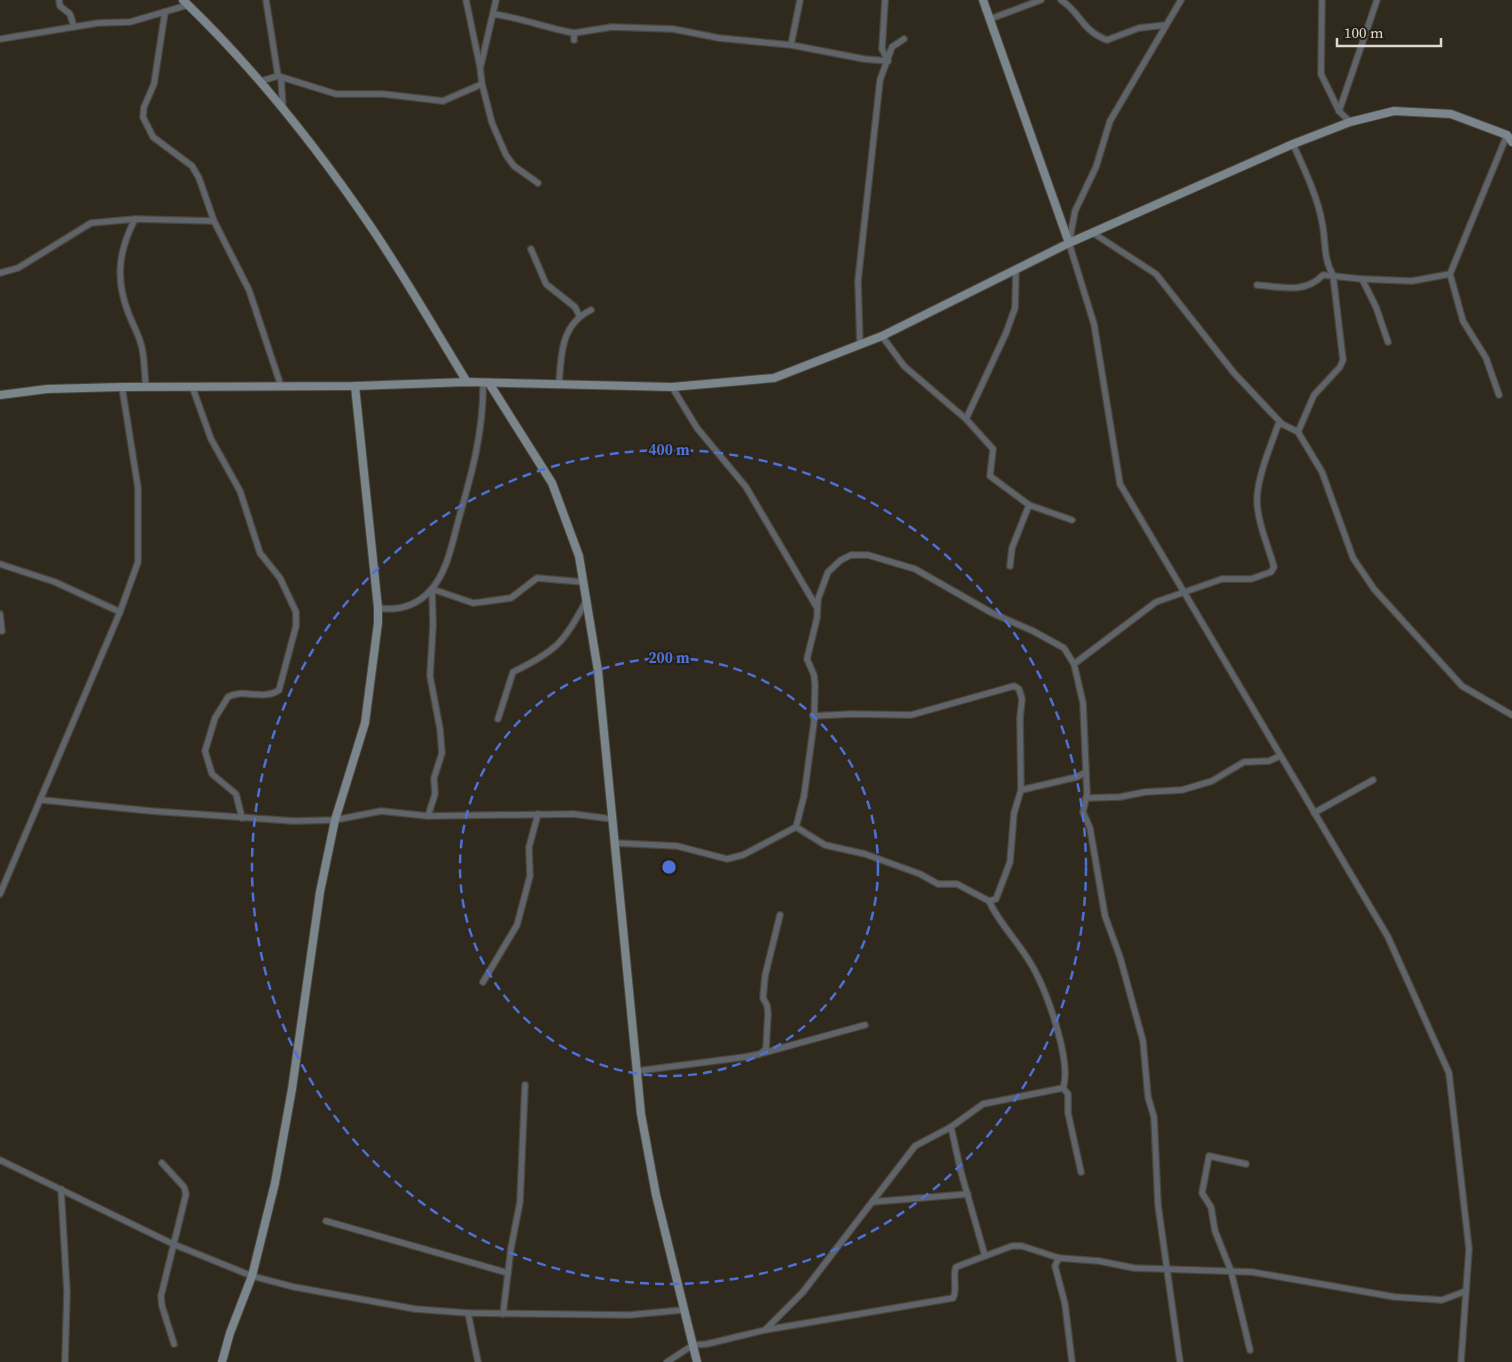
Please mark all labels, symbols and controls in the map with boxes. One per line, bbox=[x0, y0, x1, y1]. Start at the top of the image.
scale bar bbox=[1337, 15, 1441, 47]
text: 100 m bbox=[1344, 22, 1384, 43]
text: 400 m bbox=[648, 439, 690, 460]
text: 200 m bbox=[648, 647, 690, 668]
centre of rings bbox=[660, 858, 678, 876]

